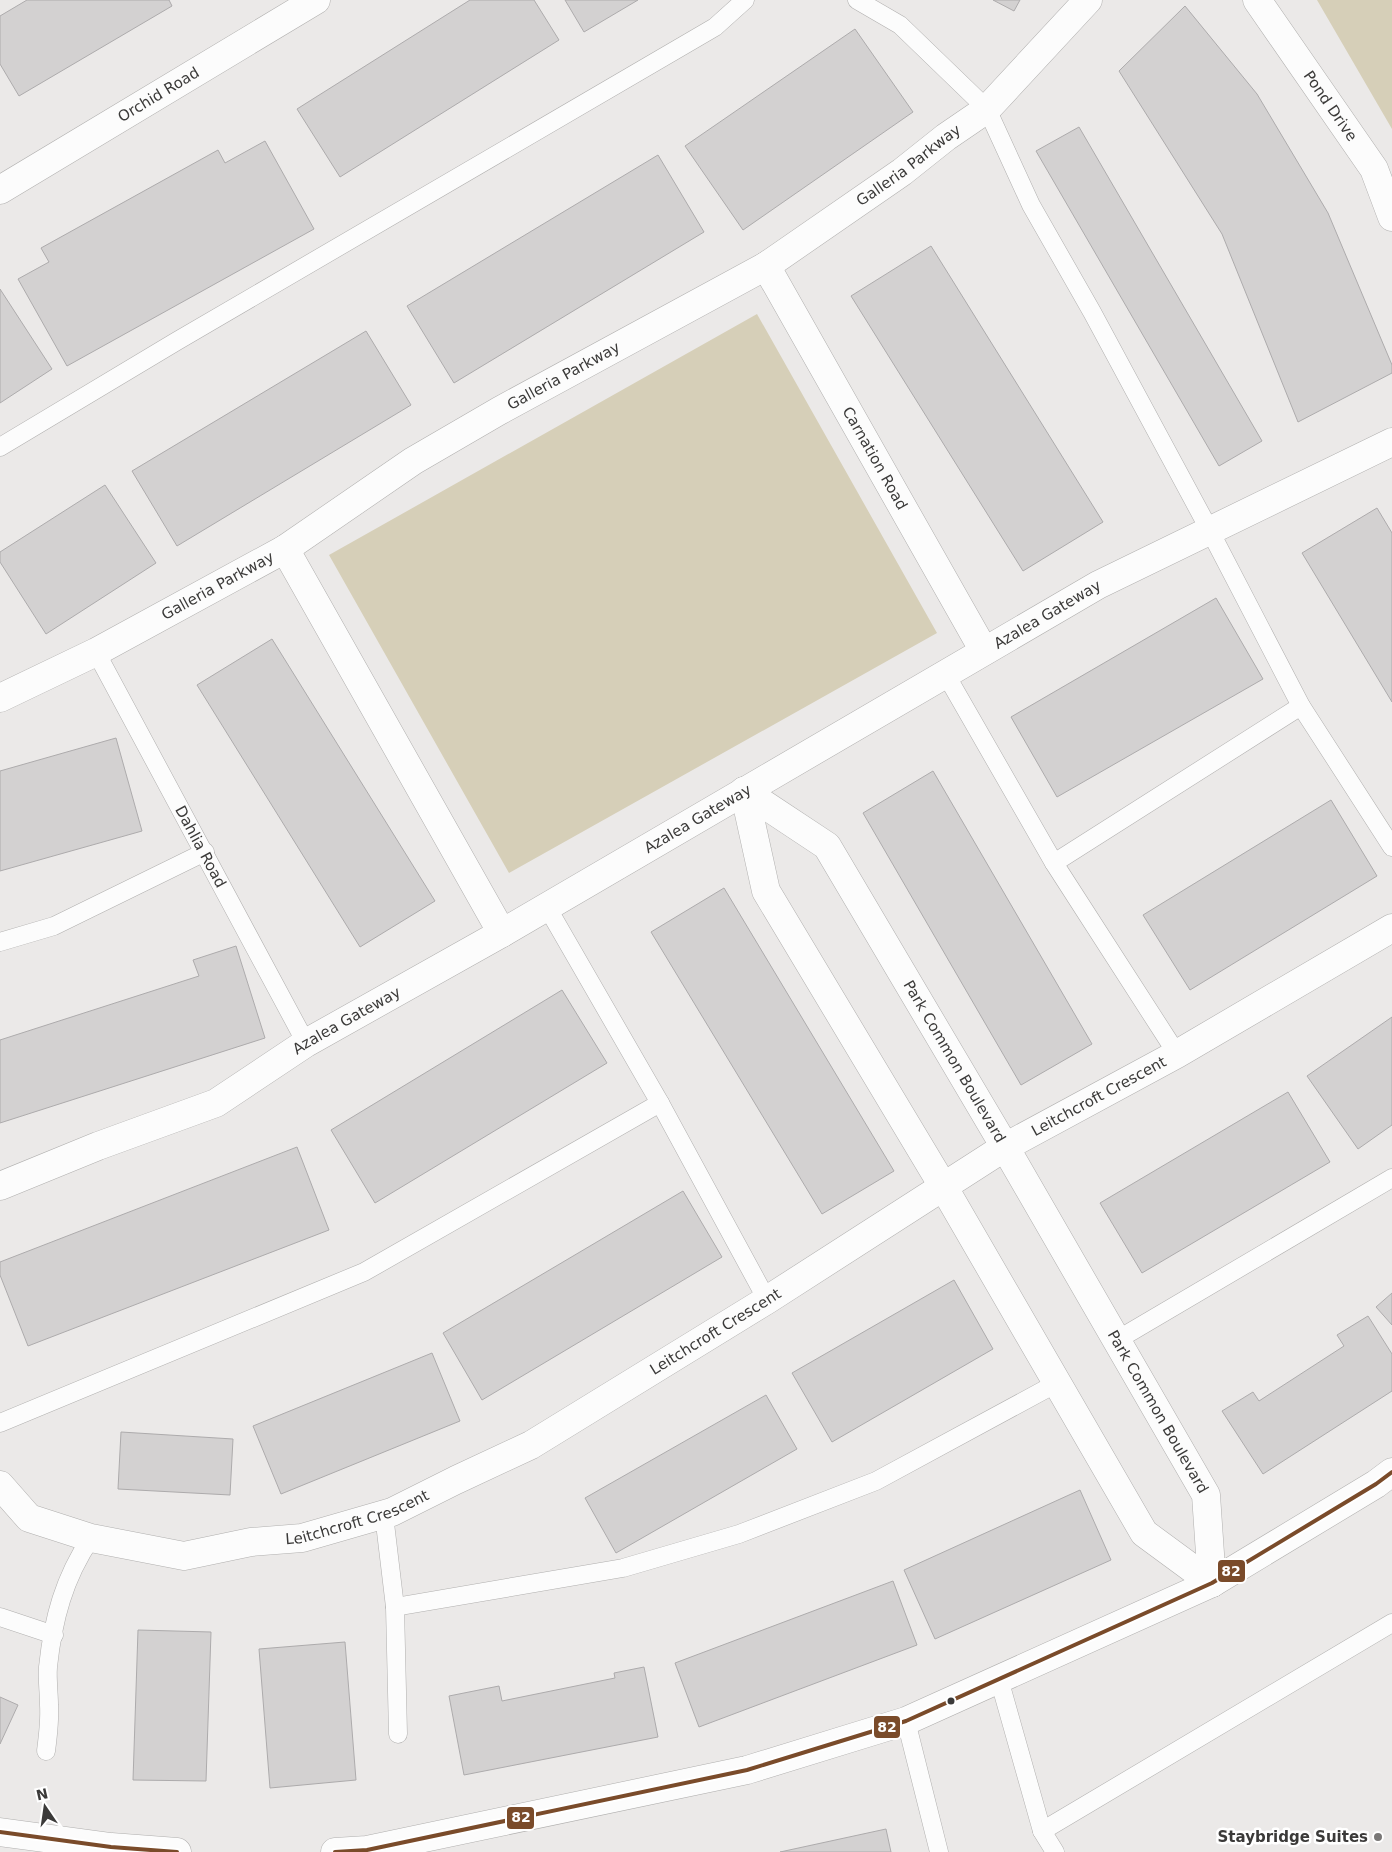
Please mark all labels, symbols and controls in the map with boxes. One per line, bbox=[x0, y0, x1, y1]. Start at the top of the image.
street label: Orchid Road bbox=[115, 63, 202, 126]
street label: Pond Drive bbox=[1300, 67, 1361, 145]
street label: Galleria Parkway bbox=[853, 121, 964, 210]
street label: Galleria Parkway bbox=[504, 338, 623, 414]
street label: Carnation Road bbox=[839, 404, 911, 513]
street label: Galleria Parkway bbox=[158, 548, 277, 624]
street label: Azalea Gateway bbox=[991, 576, 1104, 653]
street label: Azalea Gateway bbox=[641, 780, 755, 857]
street label: Dahlia Road bbox=[171, 803, 230, 891]
street label: Park Common Boulevard bbox=[899, 977, 1009, 1146]
street label: Azalea Gateway bbox=[289, 983, 404, 1058]
street label: Leitchcroft Crescent bbox=[1028, 1053, 1169, 1140]
street label: Leitchcroft Crescent bbox=[647, 1284, 784, 1379]
street label: Park Common Boulevard bbox=[1104, 1327, 1212, 1497]
street label: Leitchcroft Crescent bbox=[285, 1486, 432, 1548]
line badge: 82 bbox=[1217, 1559, 1246, 1583]
text: 82 bbox=[1221, 1563, 1241, 1579]
unlabelled marker bbox=[946, 1696, 956, 1706]
line badge: 82 bbox=[873, 1715, 901, 1739]
text: 82 bbox=[877, 1719, 897, 1735]
north arrow bbox=[20, 1782, 70, 1832]
text: N bbox=[35, 1785, 50, 1803]
line badge: 82 bbox=[506, 1806, 535, 1830]
text: 82 bbox=[511, 1809, 531, 1825]
place label: Staybridge Suites bbox=[1218, 1828, 1368, 1846]
marker: Staybridge Suites bbox=[1372, 1831, 1384, 1843]

